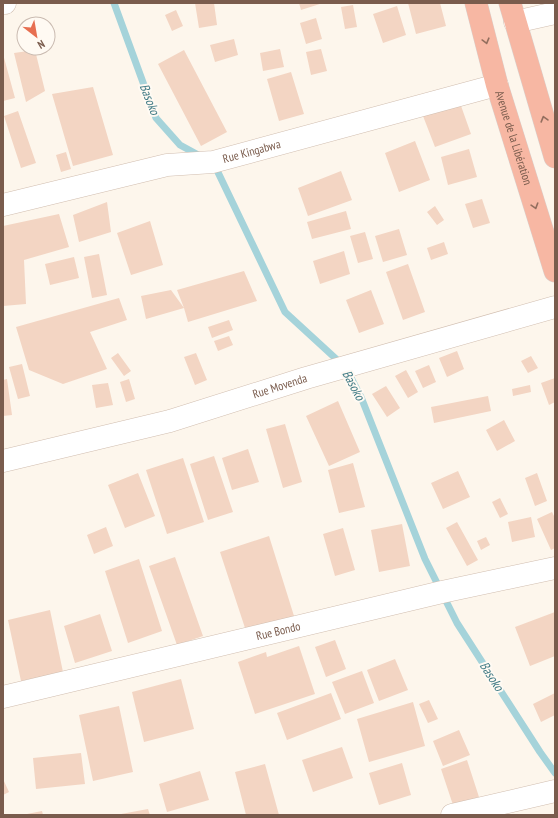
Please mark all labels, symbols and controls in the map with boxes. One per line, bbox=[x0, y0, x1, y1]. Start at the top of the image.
north arrow bbox=[16, 16, 56, 56]
text: N bbox=[35, 37, 47, 52]
one-way arrow bbox=[481, 37, 490, 44]
water label: Basoko bbox=[136, 81, 164, 118]
street label: Avenue de la Libération bbox=[492, 89, 536, 187]
one-way arrow bbox=[540, 116, 549, 123]
street label: Rue Kingabwa bbox=[221, 136, 282, 166]
one-way arrow bbox=[530, 202, 539, 209]
water label: Basoko bbox=[339, 367, 369, 405]
street label: Rue Movenda bbox=[251, 370, 309, 401]
street label: Rue Bondo bbox=[254, 618, 302, 643]
water label: Basoko bbox=[476, 658, 508, 695]

